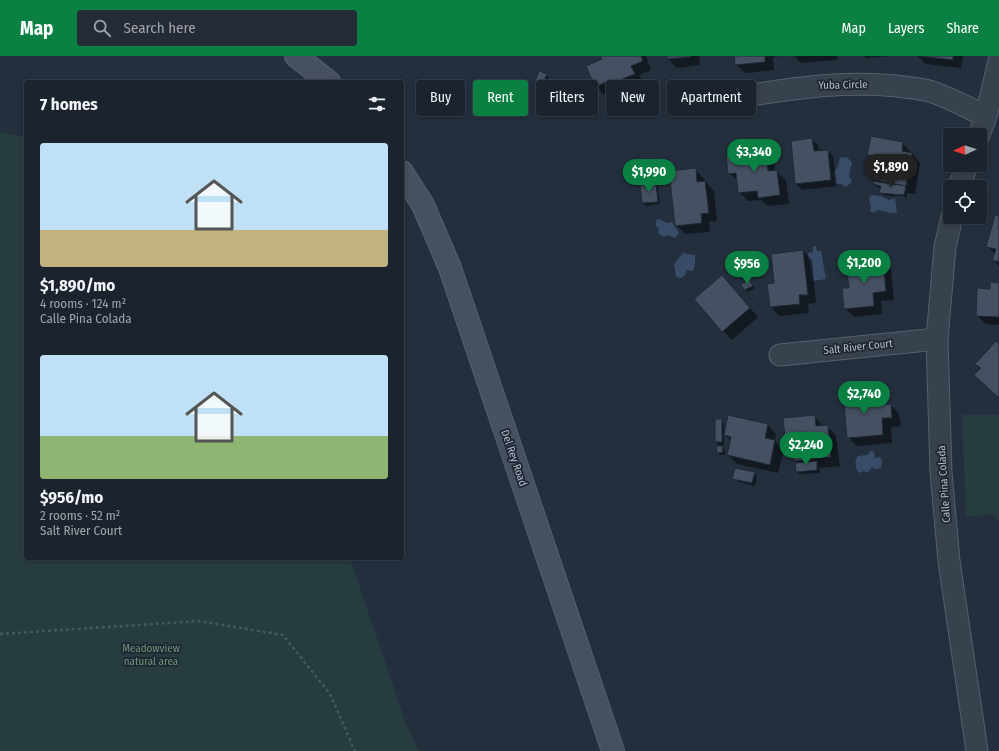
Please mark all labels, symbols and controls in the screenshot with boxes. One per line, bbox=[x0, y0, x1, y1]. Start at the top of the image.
search box bbox=[77, 10, 357, 46]
text: Map bbox=[20, 17, 53, 40]
icon: search bbox=[91, 17, 113, 39]
text: Search here bbox=[123, 19, 196, 37]
text: Map bbox=[842, 20, 866, 37]
text: Layers bbox=[888, 20, 924, 37]
text: Share bbox=[946, 20, 979, 37]
street label: Yuba Circle bbox=[818, 78, 868, 92]
chip: Buy bbox=[416, 80, 465, 116]
chip: Rent bbox=[473, 80, 528, 116]
chip: Filters bbox=[536, 80, 598, 116]
chip: New bbox=[606, 80, 659, 116]
chip: Apartment bbox=[667, 80, 756, 116]
icon: filters bbox=[366, 93, 388, 115]
text: 7 homes bbox=[40, 94, 98, 115]
north arrow bbox=[943, 128, 987, 172]
map controls bbox=[943, 128, 987, 224]
pin: $3,340 bbox=[721, 139, 787, 173]
text: $3,340 bbox=[736, 144, 772, 159]
pin: $1,890 bbox=[858, 154, 924, 188]
pin: $1,990 bbox=[616, 159, 682, 193]
text: $1,890 bbox=[874, 159, 908, 174]
text: $1,990 bbox=[632, 164, 666, 179]
icon: home bbox=[178, 169, 250, 241]
button: locate bbox=[943, 180, 987, 224]
pin: $1,200 bbox=[831, 250, 897, 284]
pin: $956 bbox=[723, 251, 771, 285]
text: $1,200 bbox=[847, 255, 881, 270]
text: $956 bbox=[734, 256, 760, 271]
text: $1,890/mo bbox=[40, 275, 115, 296]
text: 4 rooms · 124 m² bbox=[40, 296, 126, 311]
text: Calle Pina Colada bbox=[40, 311, 132, 326]
street label: Salt River Court bbox=[823, 337, 894, 357]
icon: home bbox=[178, 381, 250, 453]
pin: $2,740 bbox=[831, 381, 897, 415]
text: $2,740 bbox=[847, 386, 881, 401]
street label: Del Rey Road bbox=[498, 428, 530, 488]
pin: $2,240 bbox=[773, 432, 839, 466]
text: $2,240 bbox=[789, 437, 823, 452]
street label: Calle Pina Colada bbox=[935, 445, 953, 523]
text: $956/mo bbox=[40, 487, 103, 508]
text: 2 rooms · 52 m² bbox=[40, 508, 120, 523]
text: Salt River Court bbox=[40, 523, 122, 538]
park label: Meadowview natural area bbox=[122, 642, 180, 668]

